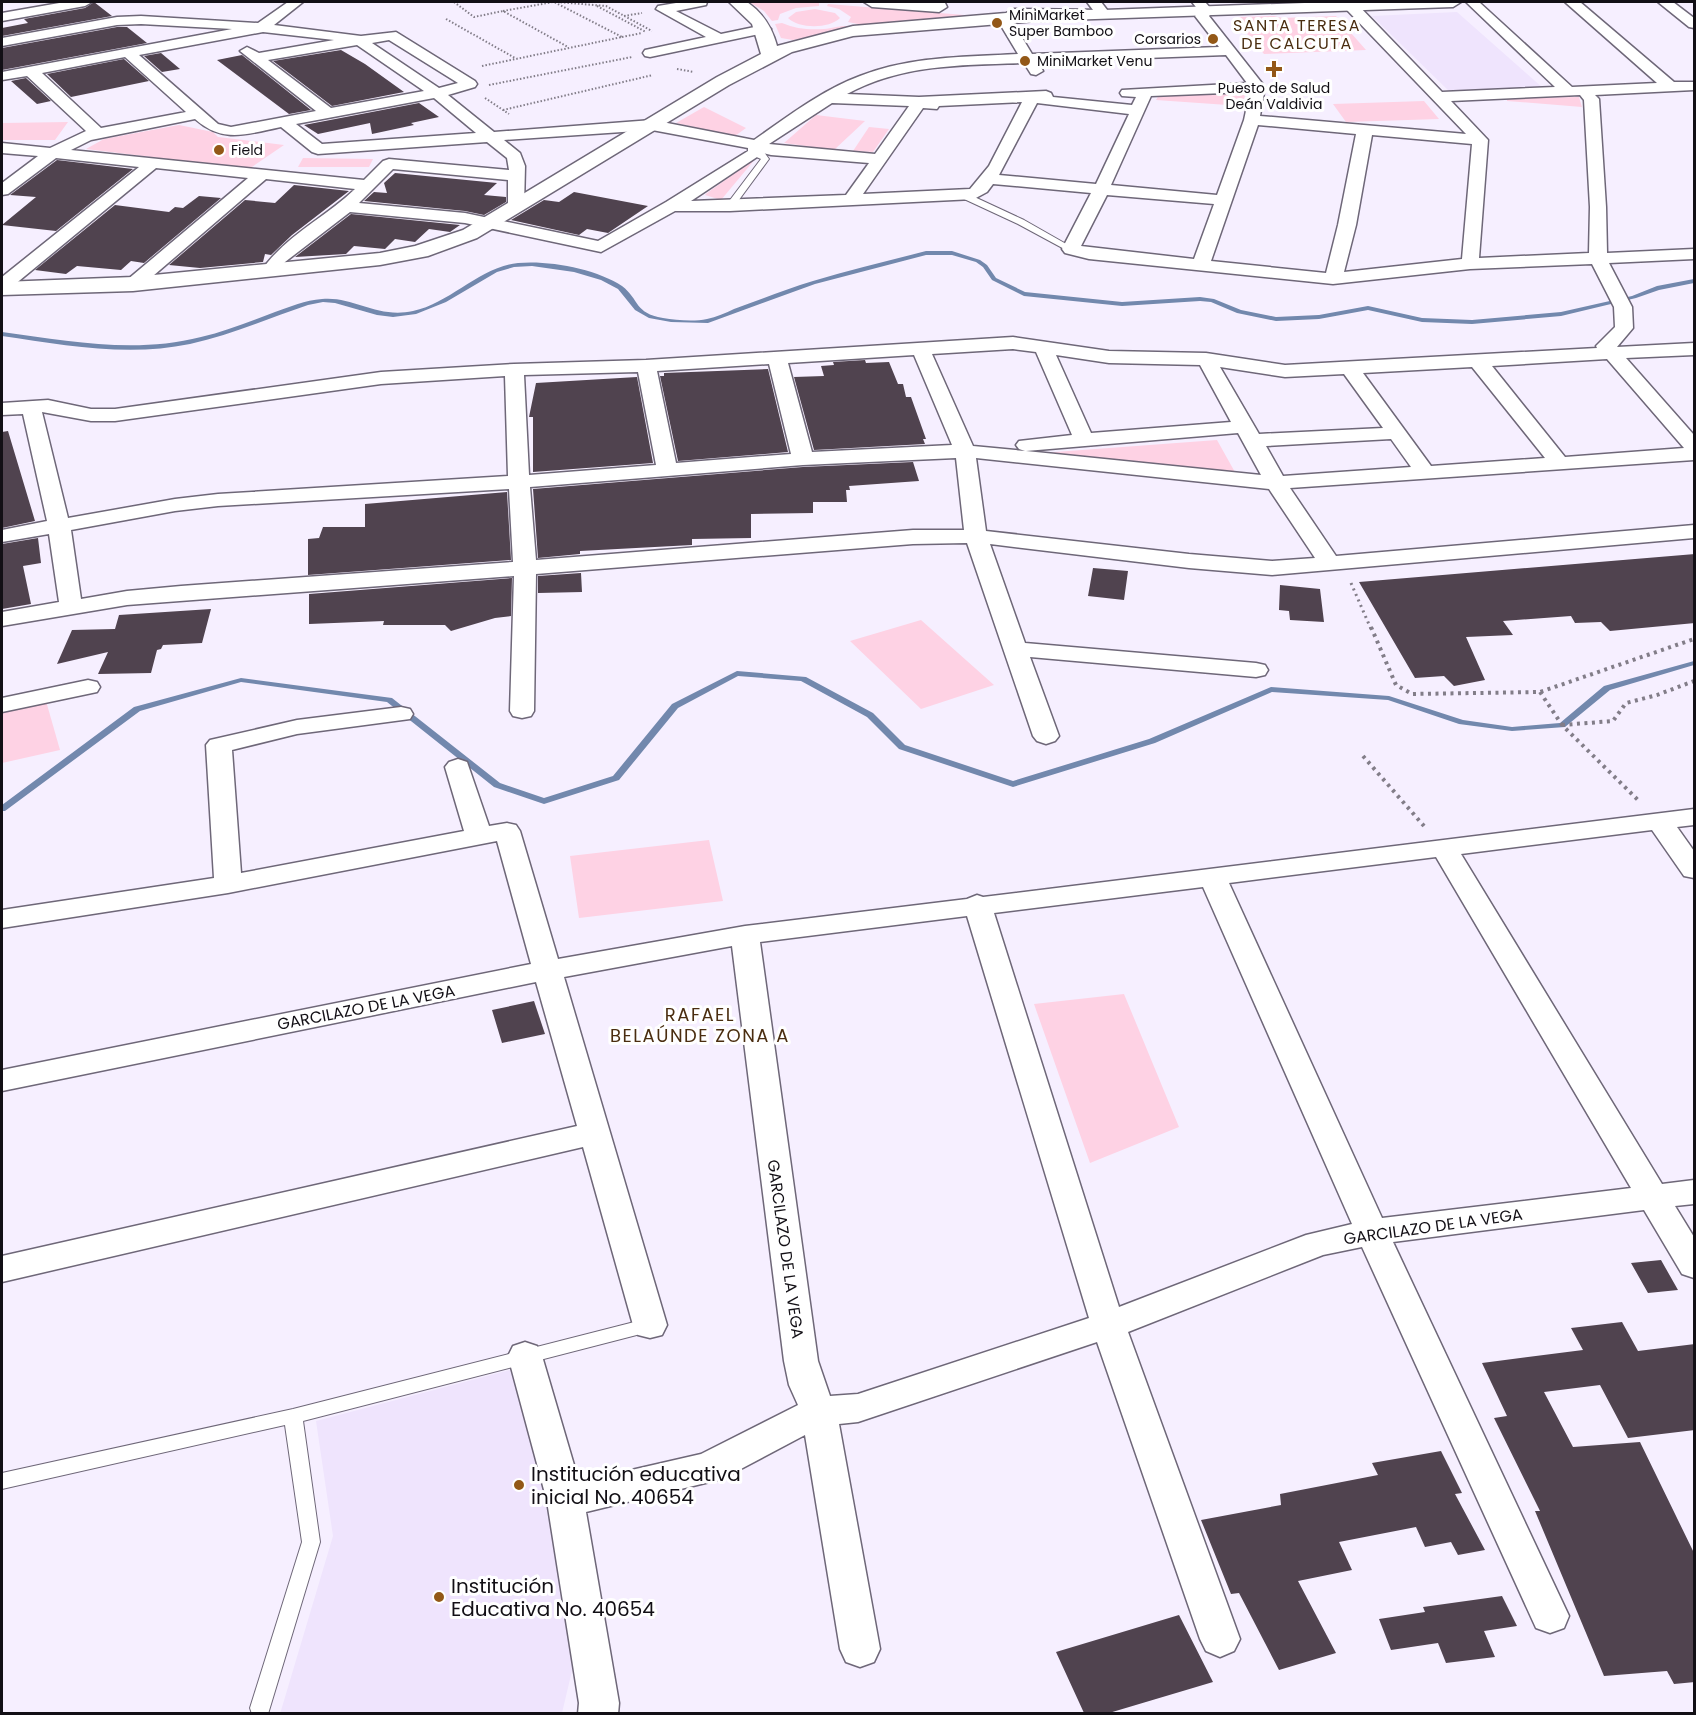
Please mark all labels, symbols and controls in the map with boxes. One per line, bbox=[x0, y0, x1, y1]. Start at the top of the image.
place label: MiniMarket Super Bamboo bbox=[1009, 5, 1113, 41]
district label: SANTA TERESA DE CALCUTA bbox=[1233, 14, 1361, 55]
marker: MiniMarket Super Bamboo bbox=[990, 16, 1004, 30]
place label: Corsarios bbox=[1134, 29, 1201, 49]
marker: Corsarios bbox=[1206, 32, 1220, 46]
place label: MiniMarket Venu bbox=[1037, 51, 1152, 71]
marker: MiniMarket Venu bbox=[1018, 54, 1032, 68]
marker: Puesto de Salud Deán Valdivia bbox=[1265, 60, 1283, 78]
place label: Puesto de Salud Deán Valdivia bbox=[1218, 78, 1330, 114]
place label: Field bbox=[231, 140, 263, 160]
marker: Field bbox=[212, 143, 226, 157]
street label: GARCILAZO DE LA VEGA bbox=[275, 979, 457, 1036]
district label: RAFAEL BELAÚNDE ZONA A bbox=[610, 1002, 790, 1048]
street label: GARCILAZO DE LA VEGA bbox=[762, 1158, 809, 1340]
street label: GARCILAZO DE LA VEGA bbox=[1342, 1203, 1524, 1250]
place label: Institución educativa inicial No. 40654 bbox=[531, 1460, 741, 1511]
marker: Institución educativa inicial No. 40654 bbox=[512, 1478, 526, 1492]
place label: Institución Educativa No. 40654 bbox=[451, 1572, 655, 1623]
marker: Institución Educativa No. 40654 bbox=[432, 1590, 446, 1604]

